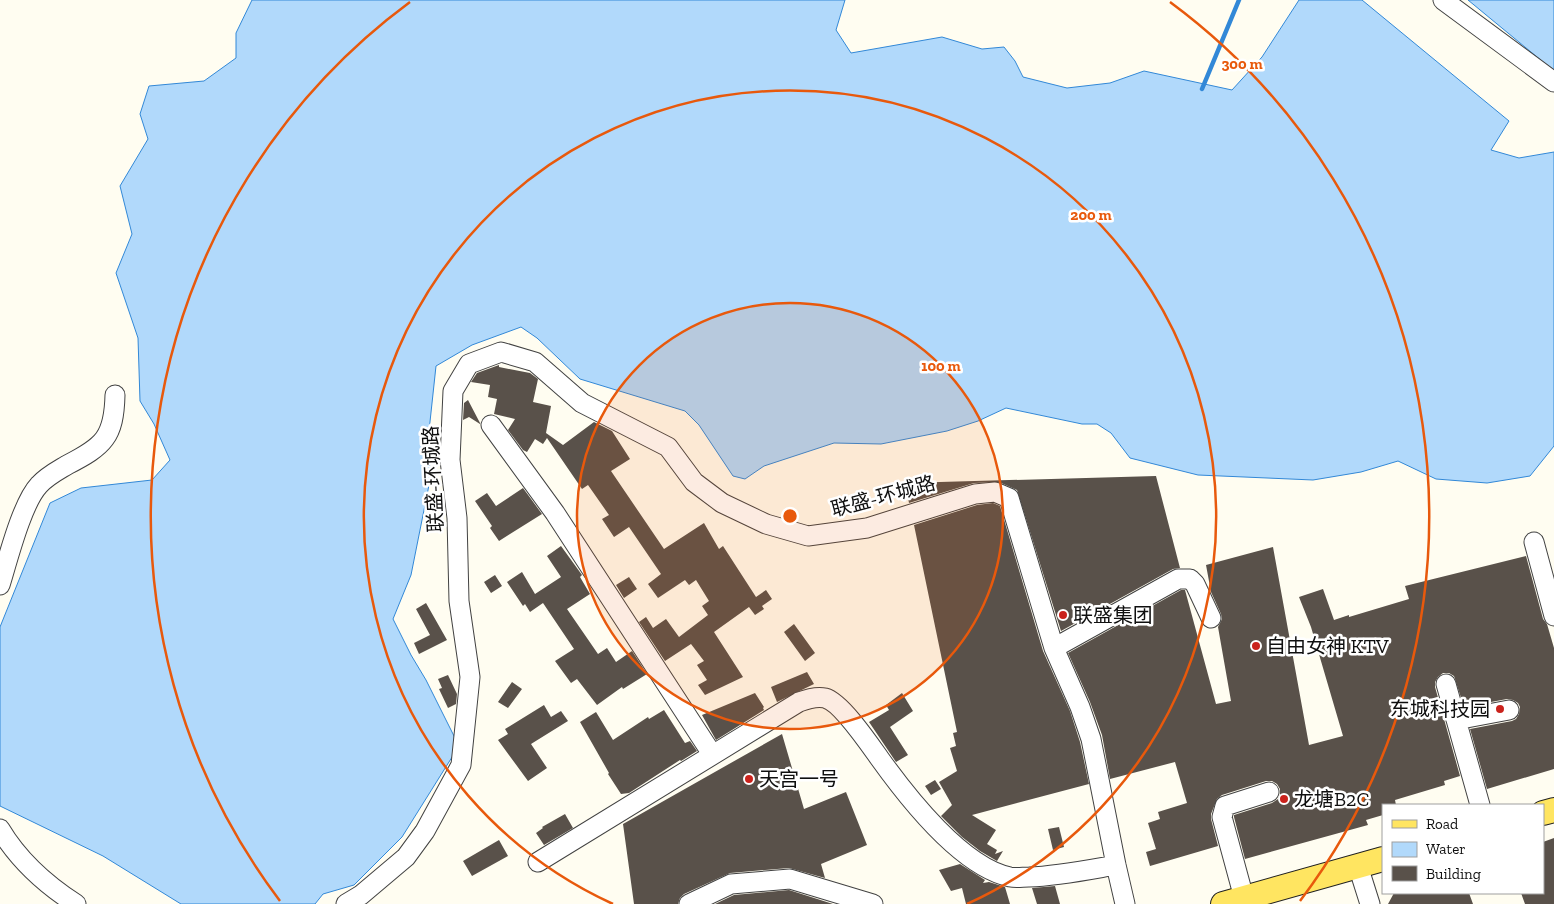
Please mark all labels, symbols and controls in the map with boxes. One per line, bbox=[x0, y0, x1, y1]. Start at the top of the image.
text: 300 m bbox=[1221, 55, 1263, 73]
text: 200 m bbox=[1070, 206, 1112, 224]
text: 100 m bbox=[921, 357, 961, 375]
street label: 联盛-环城路 bbox=[418, 425, 448, 533]
street label: 联盛-环城路 bbox=[828, 471, 938, 521]
centre of rings bbox=[781, 507, 799, 525]
place label: 联盛集团 bbox=[1073, 603, 1153, 627]
marker: 联盛集团 bbox=[1057, 609, 1069, 621]
place label: 自由女神 KTV bbox=[1266, 634, 1389, 658]
marker: 自由女神 KTV bbox=[1250, 640, 1262, 652]
place label: 东城科技园 bbox=[1390, 697, 1490, 721]
marker: 东城科技园 bbox=[1494, 703, 1506, 715]
place label: 天宫一号 bbox=[759, 767, 839, 791]
marker: 天宫一号 bbox=[743, 773, 755, 785]
place label: 龙塘B2C bbox=[1294, 787, 1369, 811]
marker: 龙塘B2C bbox=[1278, 793, 1290, 805]
legend bbox=[1382, 804, 1544, 894]
text: Road bbox=[1426, 815, 1459, 833]
text: Water bbox=[1426, 840, 1466, 858]
text: Building bbox=[1426, 865, 1481, 883]

